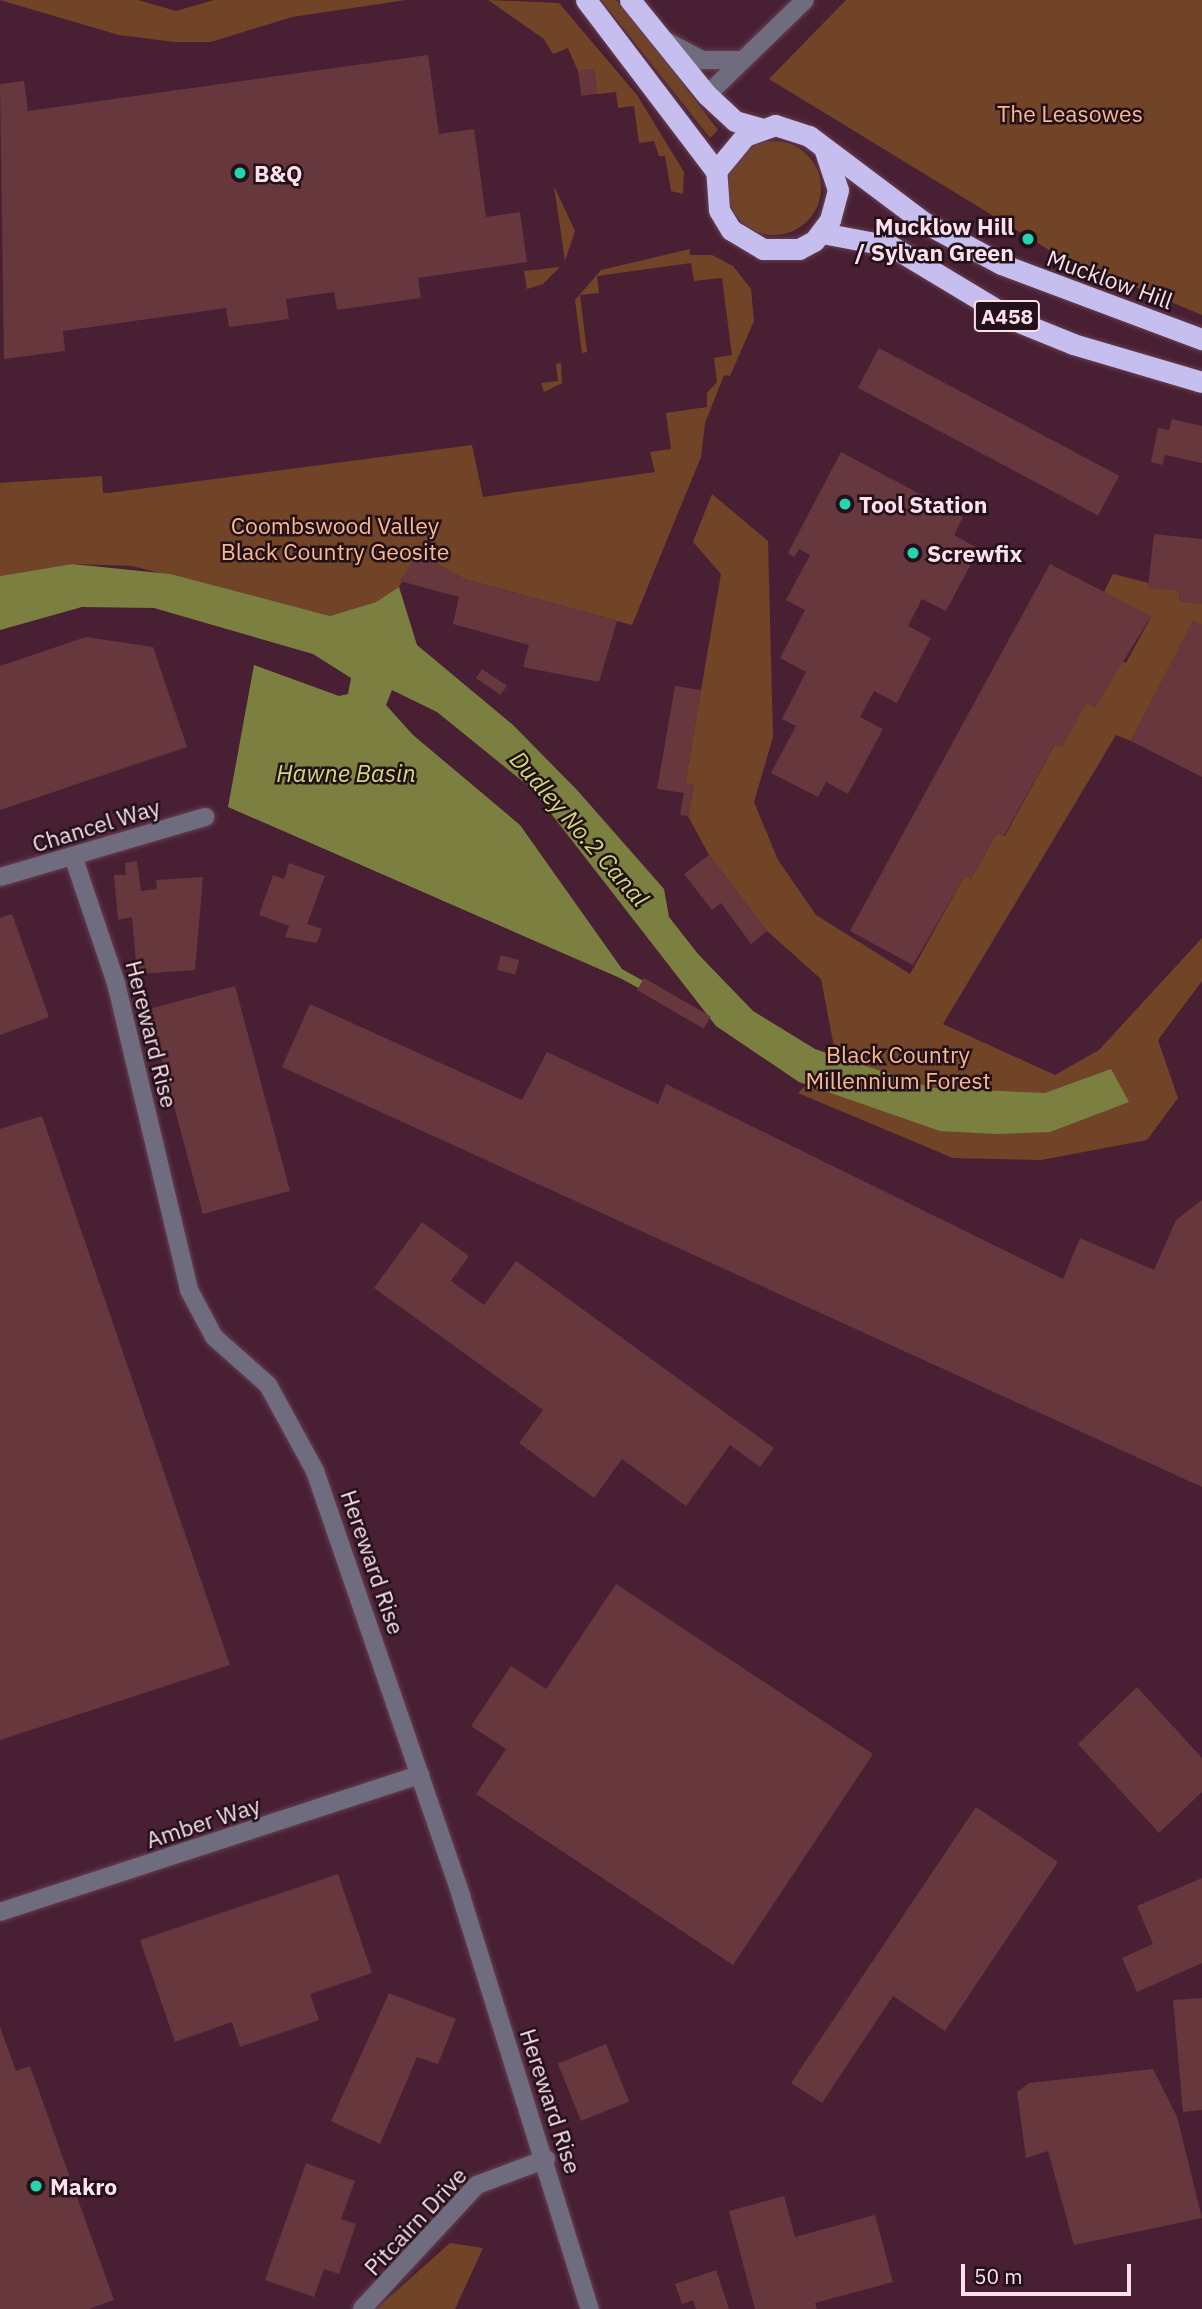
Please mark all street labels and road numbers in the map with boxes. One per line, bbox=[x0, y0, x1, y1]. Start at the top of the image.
street label: Mucklow Hill bbox=[1043, 243, 1177, 315]
road number: A458 bbox=[974, 298, 1040, 334]
street label: Chancel Way bbox=[29, 792, 163, 858]
street label: Hereward Rise bbox=[120, 957, 184, 1111]
street label: Hereward Rise bbox=[335, 1486, 411, 1638]
street label: Amber Way bbox=[142, 1791, 264, 1853]
street label: Hereward Rise bbox=[515, 2025, 587, 2177]
street label: Pitcairn Drive bbox=[358, 2161, 472, 2281]

